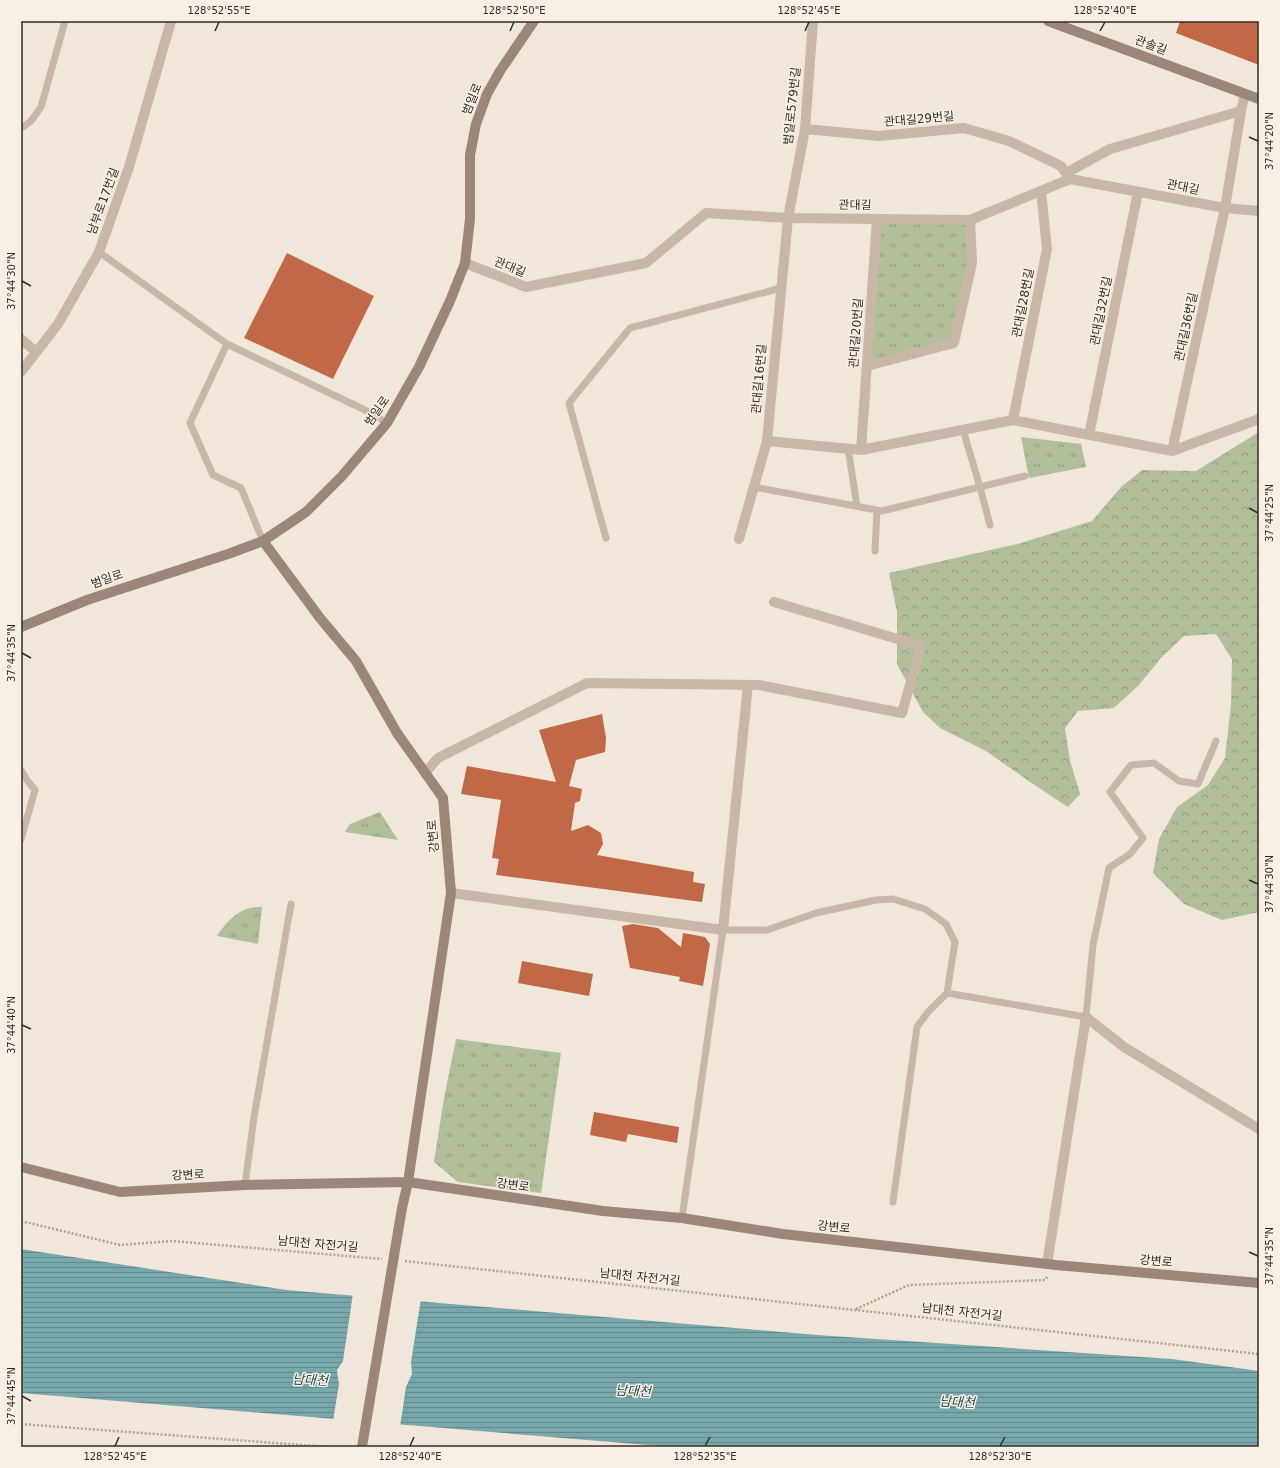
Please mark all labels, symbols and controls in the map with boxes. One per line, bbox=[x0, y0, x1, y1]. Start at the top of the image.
text: 128°52'55"E bbox=[187, 5, 251, 16]
text: 128°52'50"E bbox=[482, 5, 546, 16]
text: 128°52'45"E bbox=[777, 5, 841, 16]
text: 128°52'40"E bbox=[1073, 5, 1137, 16]
street label: 관솔길 bbox=[1133, 33, 1169, 57]
street label: 범일로579번길 bbox=[781, 66, 803, 146]
street label: 범일로 bbox=[459, 81, 485, 117]
street label: 관대길29번길 bbox=[883, 109, 955, 129]
text: 37°44'20"N bbox=[1264, 112, 1275, 170]
street label: 남부로17번길 bbox=[84, 165, 122, 237]
street label: 관대길 bbox=[1165, 177, 1201, 197]
street label: 관대길 bbox=[838, 198, 872, 212]
text: 37°44'30"N bbox=[6, 252, 17, 310]
street label: 관대길 bbox=[492, 254, 528, 280]
street label: 관대길28번길 bbox=[1009, 267, 1037, 339]
street label: 관대길32번길 bbox=[1087, 275, 1115, 347]
street label: 관대길36번길 bbox=[1172, 291, 1200, 363]
street label: 관대길20번길 bbox=[847, 297, 865, 369]
street label: 관대길16번길 bbox=[749, 343, 769, 415]
street label: 범일로 bbox=[362, 393, 392, 429]
text: 37°44'25"N bbox=[1264, 484, 1275, 542]
street label: 범일로 bbox=[89, 567, 125, 591]
text: 37°44'35"N bbox=[6, 624, 17, 682]
street label: 강변로 bbox=[425, 819, 441, 853]
text: 37°44'30"N bbox=[1264, 855, 1275, 913]
text: 37°44'40"N bbox=[6, 996, 17, 1054]
street label: 강변로 bbox=[171, 1167, 205, 1183]
street label: 강변로 bbox=[496, 1176, 530, 1194]
street label: 강변로 bbox=[817, 1218, 851, 1236]
text: 37°44'35"N bbox=[1264, 1227, 1275, 1285]
street label: 남대천 자전거길 bbox=[277, 1233, 359, 1255]
street label: 강변로 bbox=[1139, 1253, 1173, 1269]
street label: 남대천 자전거길 bbox=[599, 1266, 681, 1288]
street label: 남대천 자전거길 bbox=[921, 1301, 1003, 1323]
text: 37°44'45"N bbox=[6, 1367, 17, 1425]
water label: 남대천 bbox=[292, 1372, 329, 1388]
water label: 남대천 bbox=[615, 1383, 652, 1399]
water label: 남대천 bbox=[939, 1394, 976, 1410]
text: 128°52'45"E bbox=[83, 1451, 147, 1462]
text: 128°52'40"E bbox=[378, 1451, 442, 1462]
text: 128°52'35"E bbox=[673, 1451, 737, 1462]
text: 128°52'30"E bbox=[968, 1451, 1032, 1462]

